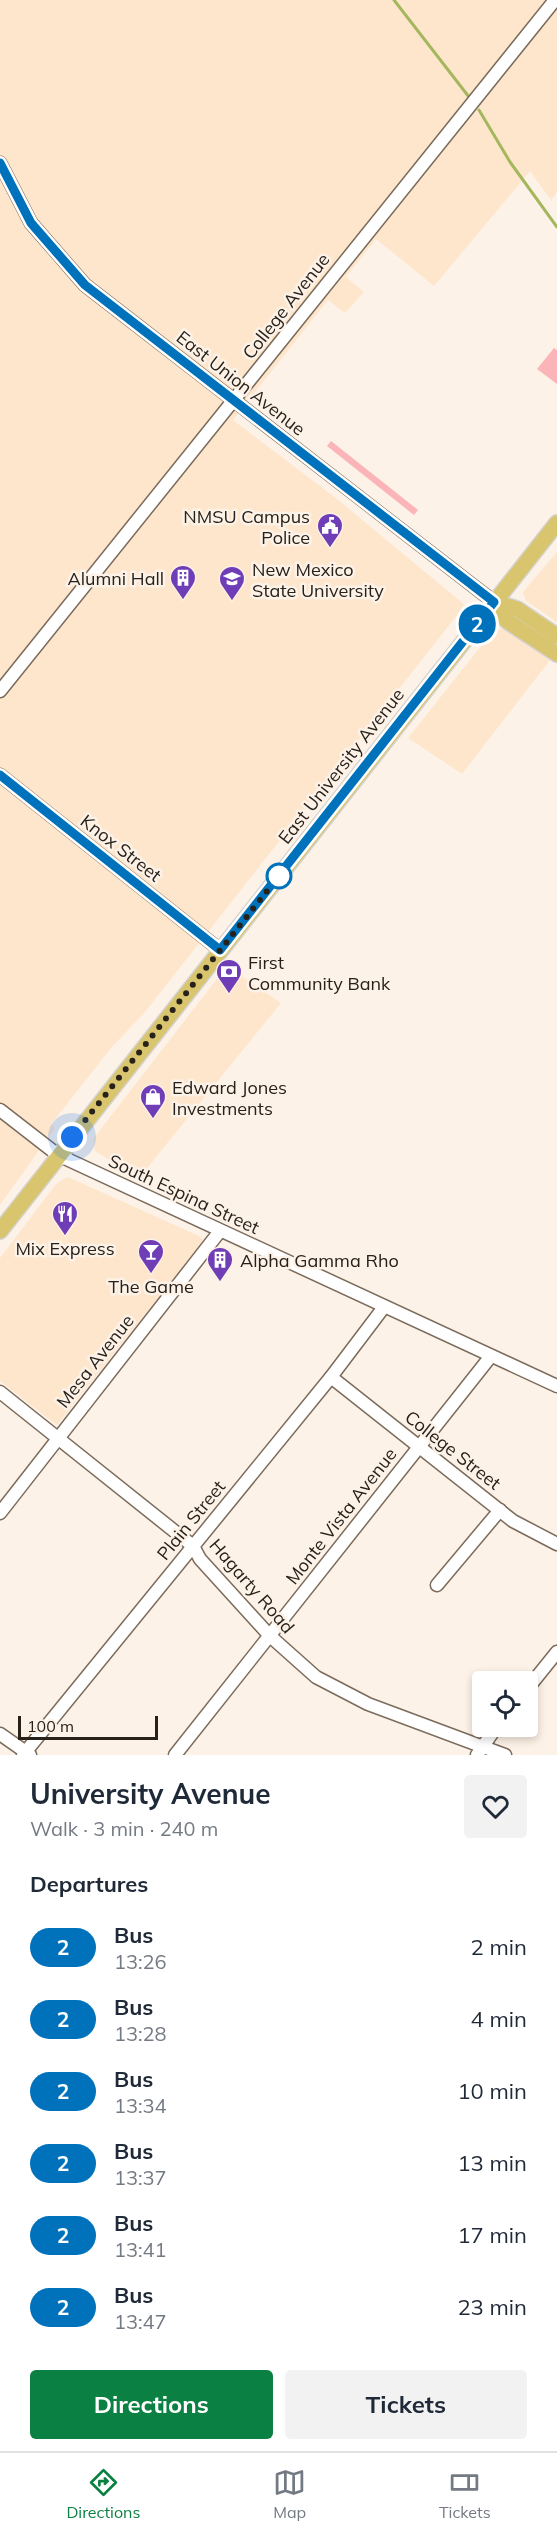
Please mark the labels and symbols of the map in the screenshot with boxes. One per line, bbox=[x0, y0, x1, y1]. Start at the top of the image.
street label: College Avenue bbox=[237, 248, 335, 364]
street label: East Union Avenue bbox=[172, 326, 310, 440]
place label: NMSU Campus Police bbox=[183, 505, 310, 549]
public building icon: NMSU Campus Police bbox=[315, 511, 345, 549]
place label: New Mexico State University bbox=[252, 558, 384, 602]
building icon: Alumni Hall bbox=[168, 563, 198, 601]
school or university icon: New Mexico State University bbox=[217, 564, 247, 602]
place label: Alumni Hall bbox=[68, 567, 164, 590]
line badge: 2 bbox=[458, 604, 496, 644]
street label: East University Avenue bbox=[273, 684, 409, 848]
street label: Knox Street bbox=[76, 809, 166, 887]
unlabelled marker bbox=[266, 863, 292, 889]
place label: First Community Bank bbox=[248, 951, 391, 995]
bank icon: First Community Bank bbox=[214, 957, 244, 995]
place label: Edward Jones Investments bbox=[172, 1076, 287, 1120]
shop icon: Edward Jones Investments bbox=[138, 1082, 168, 1120]
your location bbox=[57, 1122, 87, 1152]
street label: South Espina Street bbox=[105, 1149, 263, 1239]
restaurant icon: Mix Express bbox=[50, 1199, 80, 1237]
place label: Mix Express bbox=[15, 1237, 115, 1260]
bar icon: The Game bbox=[136, 1237, 166, 1275]
building icon: Alpha Gamma Rho bbox=[205, 1245, 235, 1283]
place label: Alpha Gamma Rho bbox=[240, 1249, 399, 1272]
place label: The Game bbox=[108, 1275, 194, 1298]
street label: Mesa Avenue bbox=[51, 1310, 139, 1412]
street label: College Street bbox=[400, 1405, 506, 1495]
street label: Monte Vista Avenue bbox=[280, 1443, 402, 1589]
street label: Plain Street bbox=[152, 1475, 230, 1565]
street label: Hagarty Road bbox=[205, 1534, 299, 1638]
scale bar bbox=[18, 1713, 158, 1740]

